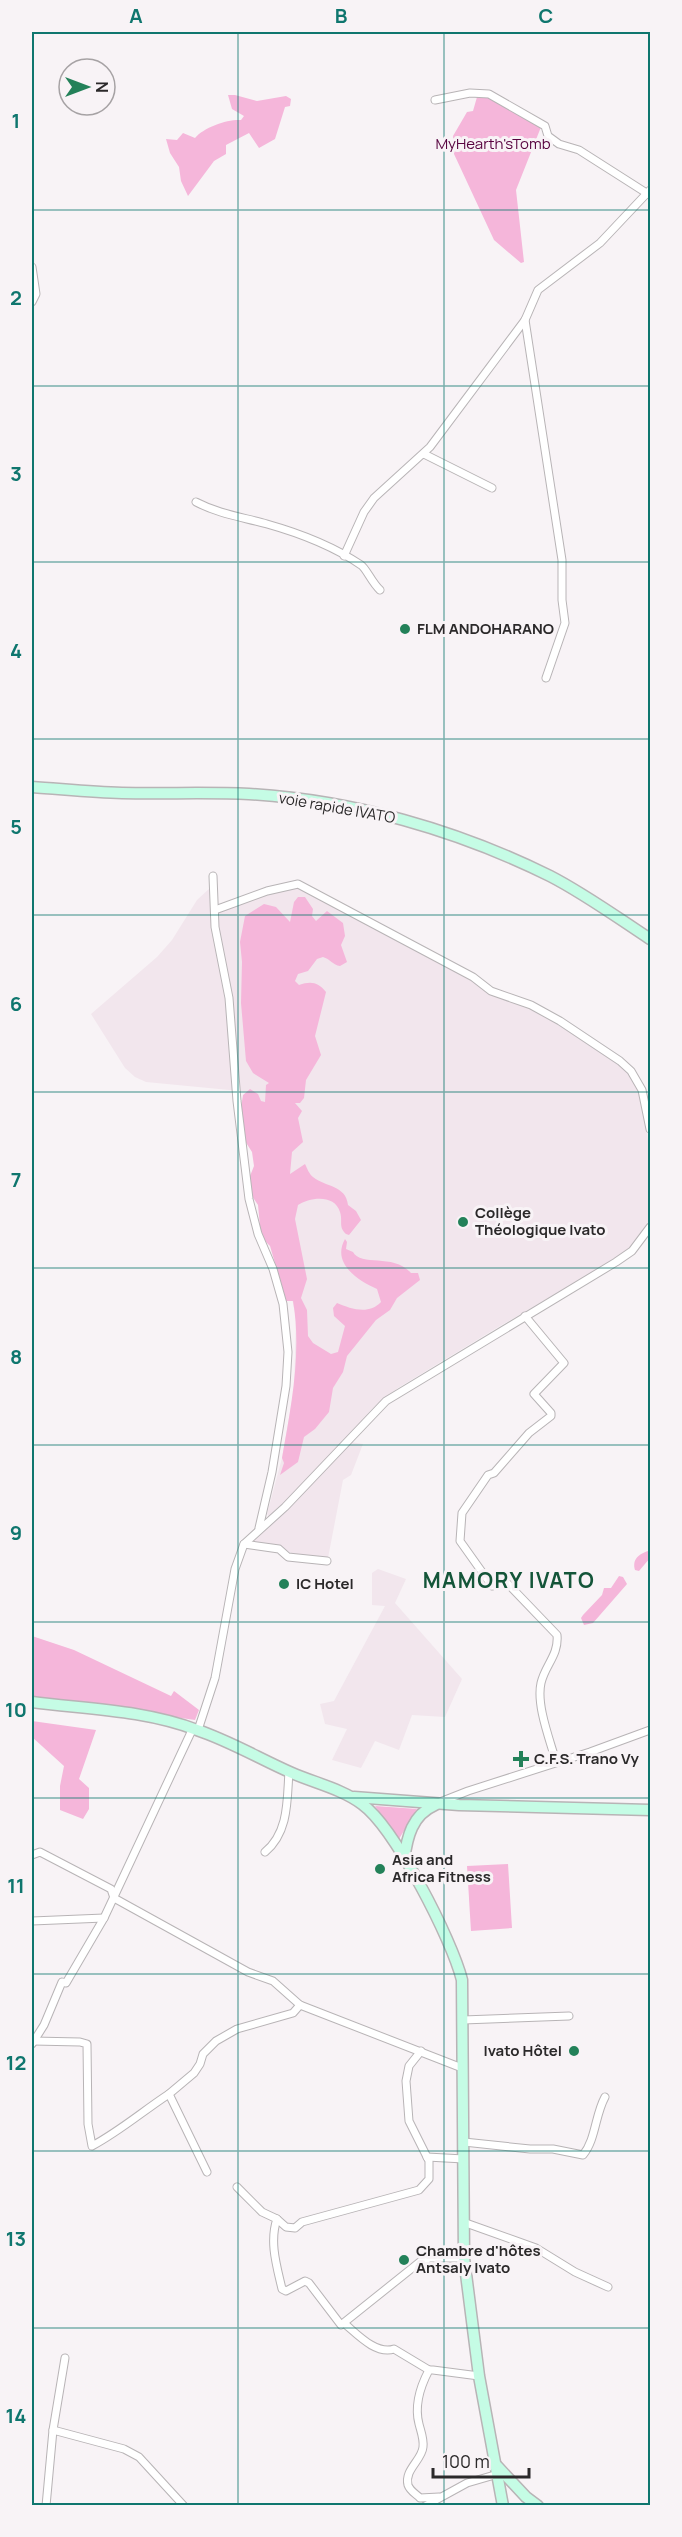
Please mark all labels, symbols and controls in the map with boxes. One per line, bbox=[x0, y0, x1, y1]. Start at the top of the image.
text: A bbox=[129, 2, 143, 29]
text: B bbox=[335, 2, 348, 29]
text: C bbox=[539, 2, 553, 29]
north arrow bbox=[57, 57, 117, 117]
text: N bbox=[91, 81, 113, 93]
text: 1 bbox=[12, 107, 20, 134]
park label: MyHearth'sTomb bbox=[435, 133, 551, 154]
text: 2 bbox=[10, 284, 22, 311]
text: 3 bbox=[10, 460, 22, 487]
place label: FLM ANDOHARANO bbox=[417, 618, 554, 639]
marker: FLM ANDOHARANO bbox=[398, 622, 412, 636]
text: 4 bbox=[10, 637, 22, 664]
street label: voie rapide IVATO bbox=[277, 787, 397, 828]
text: 5 bbox=[10, 813, 22, 840]
text: 6 bbox=[10, 990, 22, 1017]
text: 7 bbox=[11, 1166, 21, 1193]
place label: Collège Théologique Ivato bbox=[475, 1202, 605, 1240]
marker: Collège Théologique Ivato bbox=[456, 1215, 470, 1229]
text: 8 bbox=[10, 1343, 22, 1370]
text: 9 bbox=[10, 1519, 22, 1546]
district label: MAMORY IVATO bbox=[423, 1566, 595, 1594]
place label: IC Hotel bbox=[296, 1573, 354, 1594]
marker: IC Hotel bbox=[277, 1577, 291, 1591]
text: 10 bbox=[5, 1696, 27, 1723]
place label: C.F.S. Trano Vy bbox=[534, 1748, 640, 1769]
marker: C.F.S. Trano Vy bbox=[512, 1750, 530, 1768]
place label: Asia and Africa Fitness bbox=[392, 1849, 491, 1887]
marker: Asia and Africa Fitness bbox=[373, 1862, 387, 1876]
text: 11 bbox=[7, 1872, 25, 1899]
place label: Ivato Hôtel bbox=[484, 2040, 562, 2061]
marker: Ivato Hôtel bbox=[567, 2044, 581, 2058]
text: 12 bbox=[6, 2049, 26, 2076]
text: 13 bbox=[6, 2225, 26, 2252]
place label: Chambre d'hôtes Antsaly Ivato bbox=[416, 2240, 541, 2278]
marker: Chambre d'hôtes Antsaly Ivato bbox=[397, 2253, 411, 2267]
text: 14 bbox=[6, 2402, 26, 2429]
scale bar bbox=[433, 2441, 529, 2479]
text: 100 m bbox=[442, 2449, 490, 2473]

